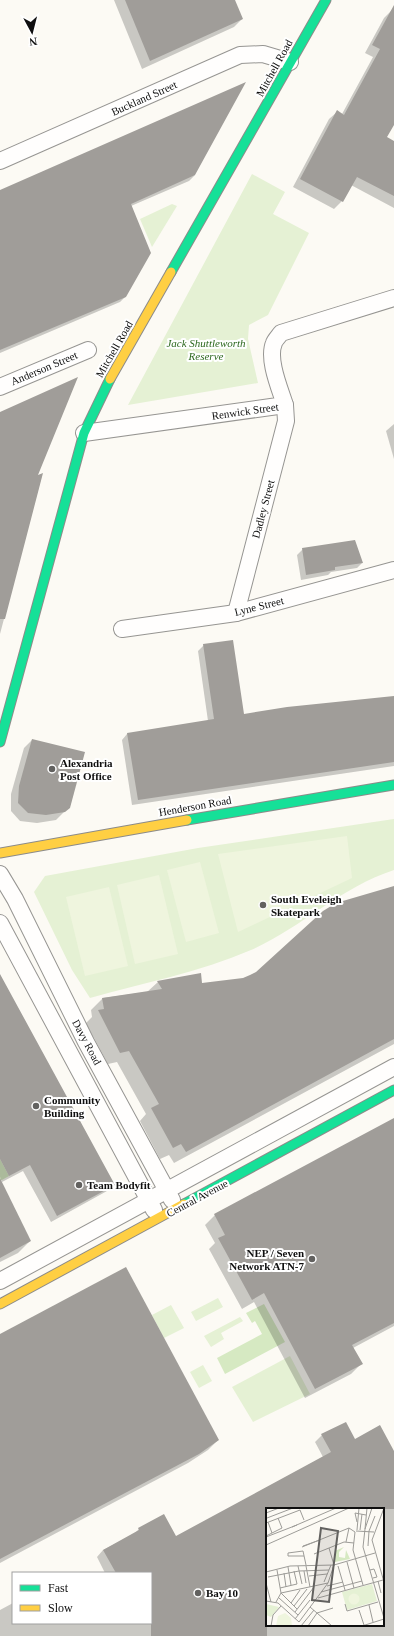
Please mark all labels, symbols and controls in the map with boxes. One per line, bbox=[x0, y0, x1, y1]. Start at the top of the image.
north arrow bbox=[12, 12, 52, 52]
text: N bbox=[28, 35, 38, 48]
street label: Mitchell Road bbox=[253, 37, 295, 99]
street label: Buckland Street bbox=[109, 78, 179, 118]
street label: Mitchell Road bbox=[93, 318, 135, 379]
park label: Jack Shuttleworth Reserve bbox=[166, 337, 246, 362]
street label: Anderson Street bbox=[9, 349, 79, 387]
street label: Renwick Street bbox=[211, 400, 279, 422]
street label: Dadley Street bbox=[249, 478, 277, 540]
street label: Lyne Street bbox=[233, 594, 285, 618]
place label: Alexandria Post Office bbox=[60, 757, 113, 782]
marker: Alexandria Post Office bbox=[47, 764, 57, 774]
street label: Henderson Road bbox=[158, 794, 233, 818]
place label: South Eveleigh Skatepark bbox=[271, 893, 342, 918]
marker: South Eveleigh Skatepark bbox=[258, 900, 268, 910]
street label: Davy Road bbox=[70, 1017, 104, 1067]
place label: Community Building bbox=[44, 1094, 101, 1119]
marker: Community Building bbox=[31, 1101, 41, 1111]
street label: Central Avenue bbox=[164, 1177, 230, 1219]
place label: Team Bodyfit bbox=[87, 1179, 151, 1191]
marker: Team Bodyfit bbox=[74, 1180, 84, 1190]
place label: NEP / Seven Network ATN-7 bbox=[229, 1247, 304, 1272]
marker: NEP / Seven Network ATN-7 bbox=[307, 1254, 317, 1264]
inset map bbox=[266, 1508, 384, 1626]
legend bbox=[12, 1572, 152, 1624]
text: Fast bbox=[48, 1581, 69, 1595]
place label: Bay 10 bbox=[206, 1587, 239, 1599]
marker: Bay 10 bbox=[193, 1588, 203, 1598]
text: Slow bbox=[48, 1601, 73, 1615]

